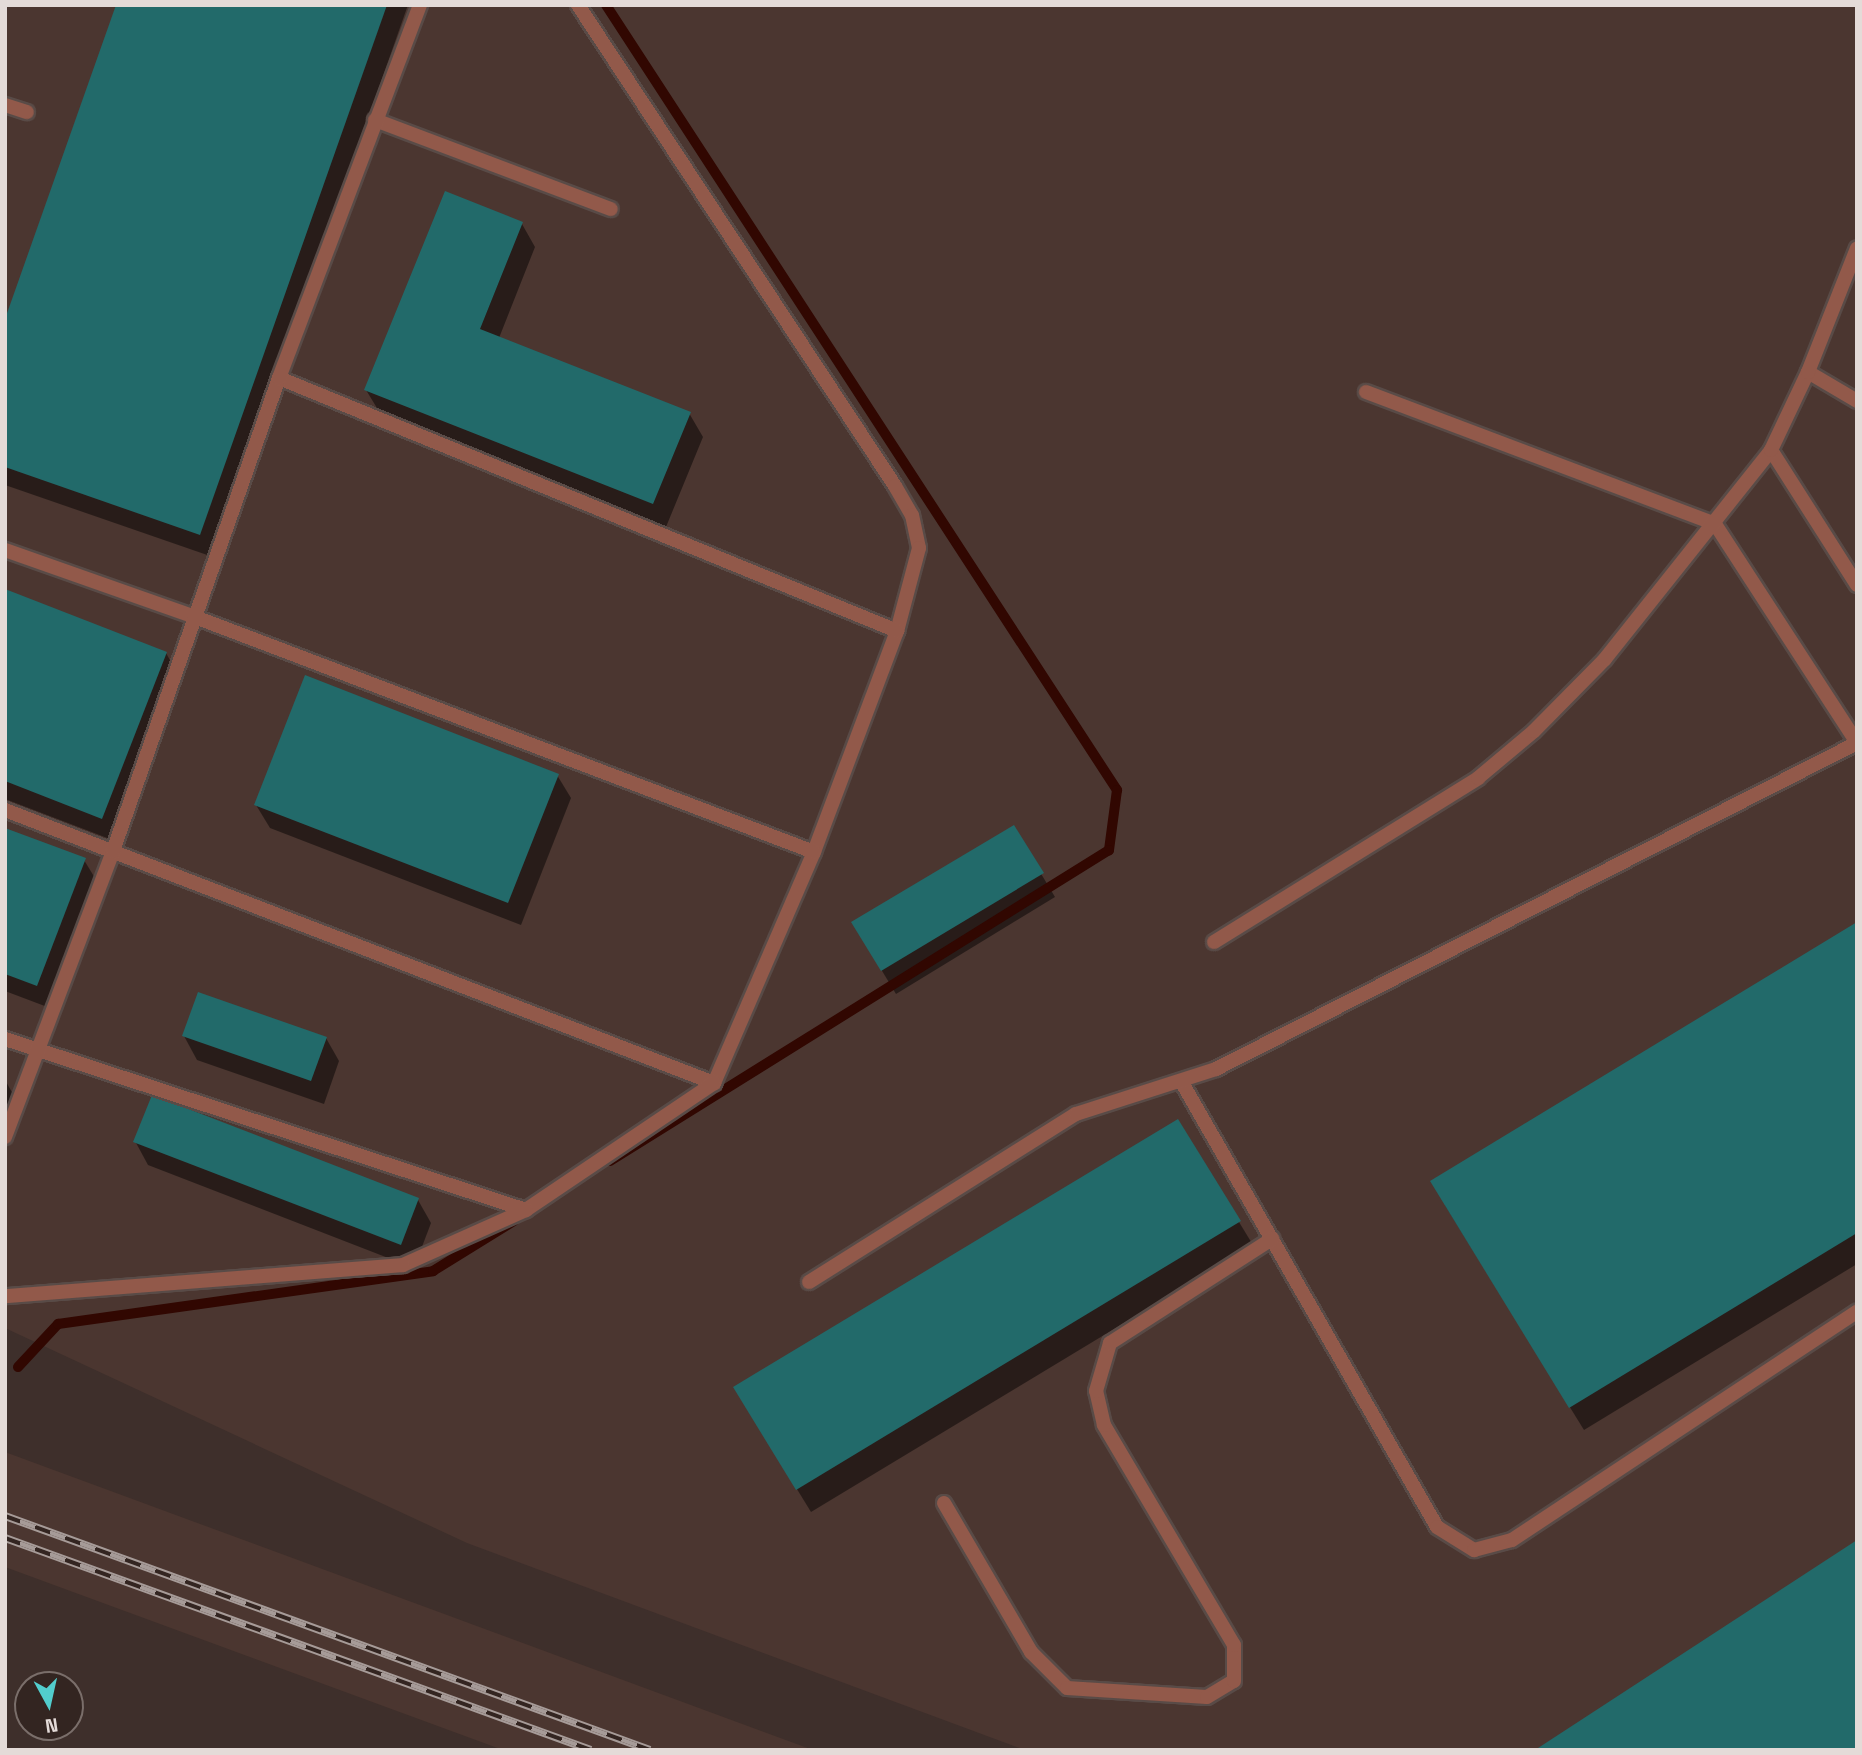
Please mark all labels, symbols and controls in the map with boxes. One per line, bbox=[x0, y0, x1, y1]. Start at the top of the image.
north arrow bbox=[14, 1671, 84, 1741]
text: N bbox=[44, 1712, 60, 1739]

